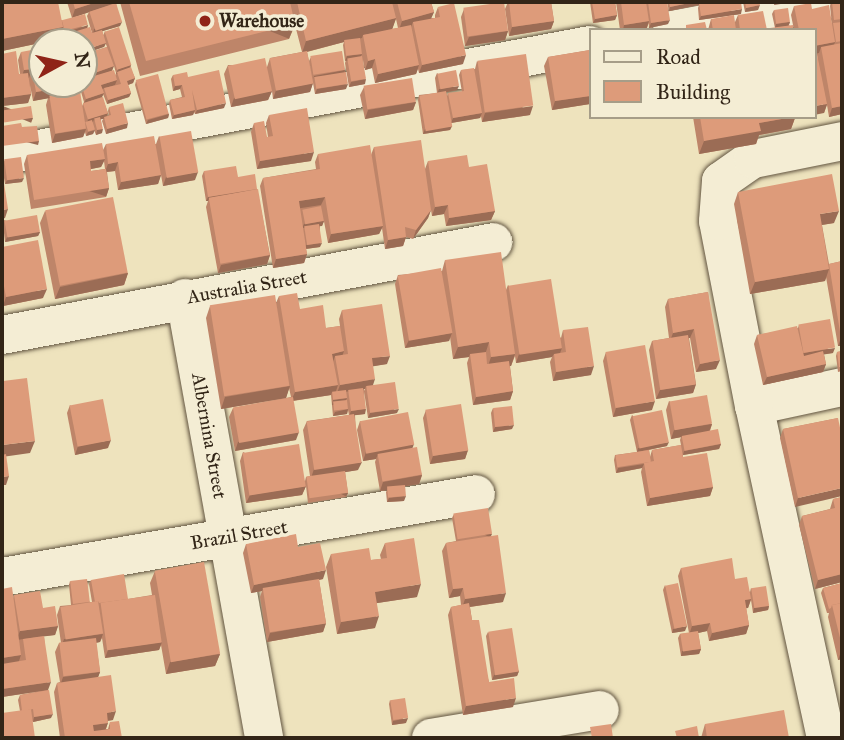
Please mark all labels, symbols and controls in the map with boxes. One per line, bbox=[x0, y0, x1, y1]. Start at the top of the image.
place label: Warehouse bbox=[219, 10, 304, 32]
marker: Warehouse bbox=[197, 13, 213, 29]
north arrow bbox=[28, 28, 98, 98]
legend bbox=[588, 28, 816, 119]
text: Road bbox=[656, 44, 701, 70]
text: N bbox=[70, 51, 95, 70]
text: Building bbox=[656, 79, 730, 105]
street label: Australia Street bbox=[185, 265, 309, 309]
street label: Albernina Street bbox=[187, 371, 231, 501]
street label: Brazil Street bbox=[189, 515, 289, 555]

